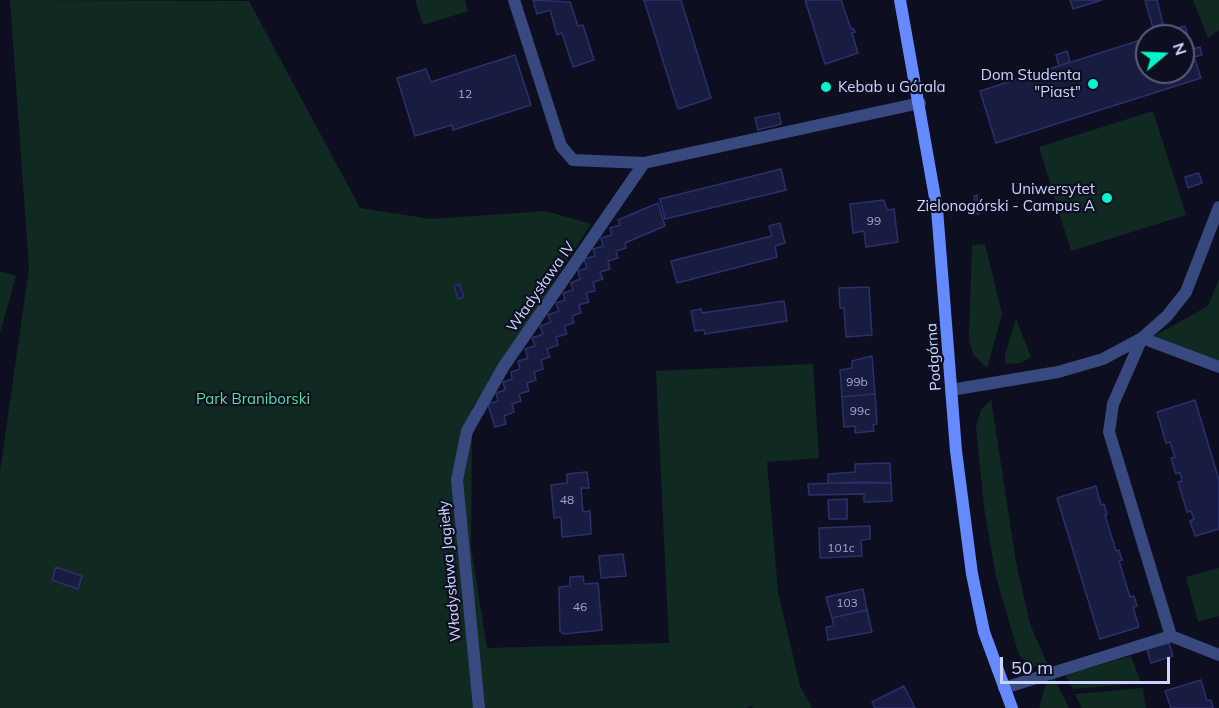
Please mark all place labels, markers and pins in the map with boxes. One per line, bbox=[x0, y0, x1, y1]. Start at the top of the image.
place label: Dom Studenta "Piast" bbox=[981, 66, 1081, 101]
marker: Dom Studenta "Piast" bbox=[1086, 77, 1100, 91]
place label: Kebab u Górala bbox=[838, 78, 945, 96]
marker: Kebab u Górala bbox=[819, 80, 833, 94]
place label: Uniwersytet Zielonogórski - Campus A bbox=[917, 180, 1095, 215]
marker: Uniwersytet Zielonogórski - Campus A bbox=[1100, 191, 1114, 205]

